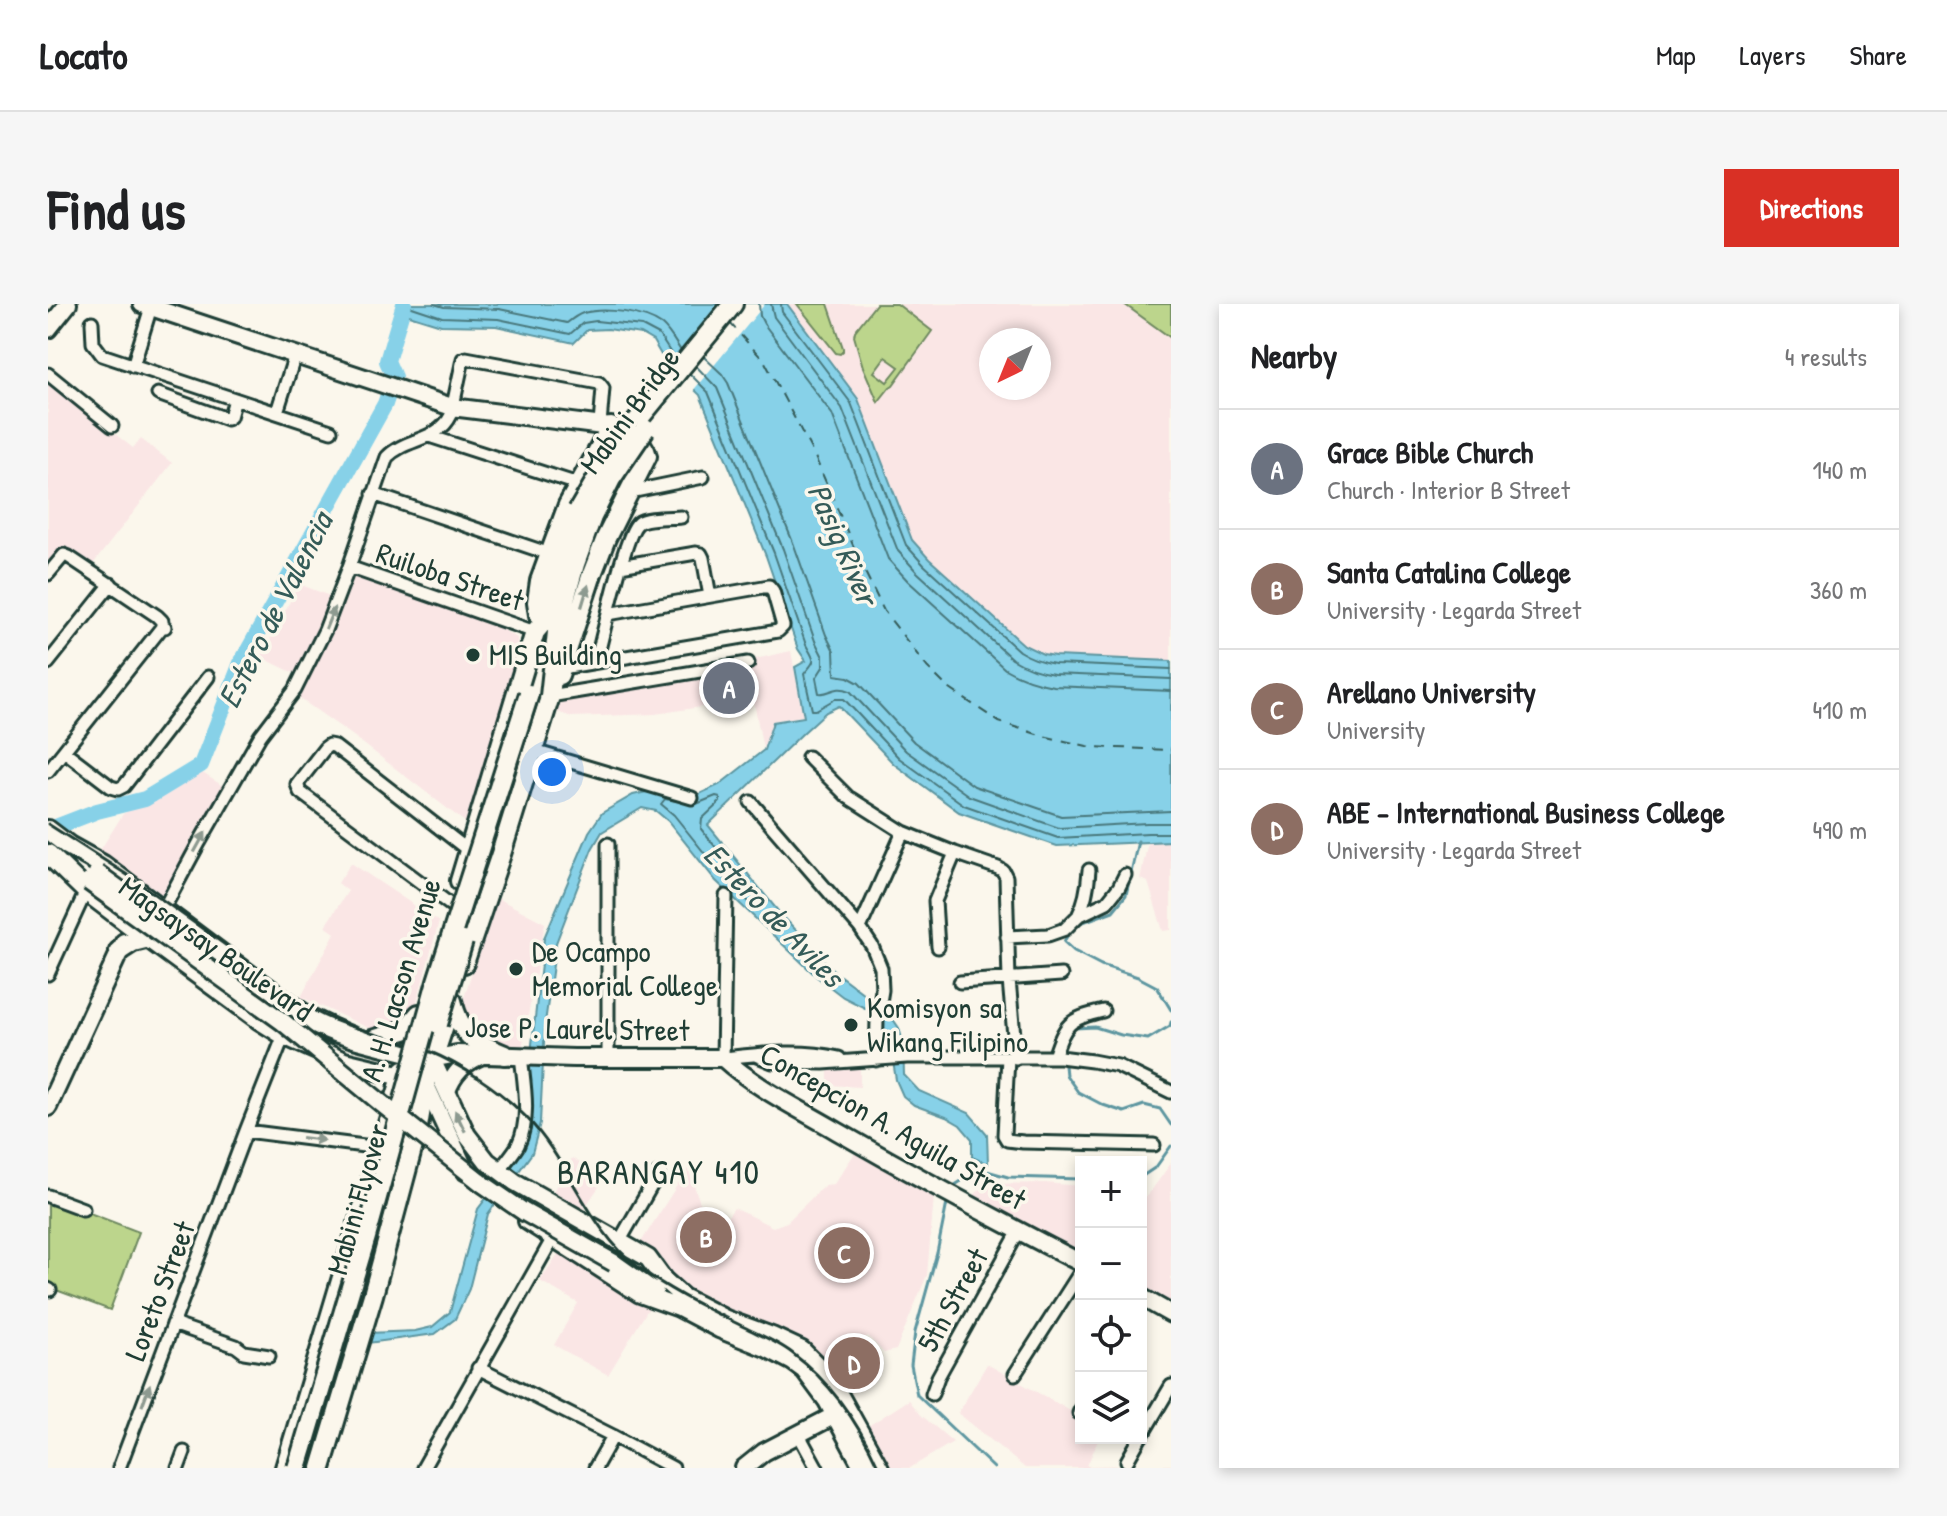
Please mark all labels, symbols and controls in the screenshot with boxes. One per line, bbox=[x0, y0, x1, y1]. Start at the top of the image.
text: Locato bbox=[40, 29, 127, 81]
text: Map bbox=[1656, 36, 1696, 74]
text: Layers bbox=[1740, 36, 1805, 74]
text: Share bbox=[1849, 36, 1907, 74]
button: Directions bbox=[1724, 169, 1899, 247]
text: Find us bbox=[48, 171, 186, 246]
north arrow bbox=[979, 328, 1051, 400]
text: Nearby bbox=[1251, 333, 1337, 379]
street label: Mabini Bridge bbox=[570, 339, 688, 481]
text: 4 results bbox=[1785, 339, 1867, 374]
text: Grace Bible Church bbox=[1327, 432, 1533, 472]
text: A bbox=[1271, 452, 1283, 487]
text: 140 m bbox=[1813, 452, 1867, 487]
text: Church · Interior B Street bbox=[1327, 472, 1570, 507]
water label: Pasig River bbox=[798, 476, 891, 615]
water label: Estero de Valencia bbox=[207, 502, 344, 715]
street label: Ruiloba Street bbox=[371, 532, 530, 620]
text: Santa Catalina College bbox=[1327, 552, 1571, 592]
text: B bbox=[1270, 572, 1284, 607]
text: 360 m bbox=[1810, 572, 1867, 607]
one-way arrow bbox=[579, 584, 592, 608]
text: University · Legarda Street bbox=[1327, 592, 1581, 627]
one-way arrow bbox=[324, 606, 337, 630]
place label: MIS Building bbox=[489, 634, 622, 674]
marker: MIS Building bbox=[464, 646, 482, 664]
pin: A bbox=[703, 658, 755, 718]
text: Arellano University bbox=[1327, 672, 1536, 712]
text: C bbox=[1270, 692, 1284, 727]
text: 410 m bbox=[1813, 692, 1867, 727]
text: University bbox=[1327, 712, 1425, 747]
your location bbox=[532, 752, 572, 792]
text: ABE - International Business College bbox=[1327, 792, 1725, 832]
text: D bbox=[1271, 812, 1283, 847]
text: 490 m bbox=[1812, 812, 1867, 847]
one-way arrow bbox=[193, 830, 207, 853]
text: University · Legarda Street bbox=[1327, 832, 1581, 867]
water label: Estero de Aviles bbox=[695, 833, 856, 998]
street label: Magsaysay Boulevard bbox=[112, 866, 322, 1030]
street label: A. H. Lacson Avenue bbox=[350, 873, 450, 1086]
place label: De Ocampo Memorial College bbox=[532, 931, 718, 1005]
marker: De Ocampo Memorial College bbox=[507, 960, 525, 978]
place label: Komisyon sa Wikang Filipino bbox=[867, 987, 1028, 1061]
street label: Jose P. Laurel Street bbox=[464, 1006, 690, 1050]
marker: Komisyon sa Wikang Filipino bbox=[842, 1016, 860, 1034]
street label: Concepcion A. Aguila Street bbox=[753, 1034, 1034, 1219]
one-way arrow bbox=[453, 1110, 467, 1133]
street label: Mabini Flyover bbox=[316, 1118, 398, 1279]
one-way arrow bbox=[301, 1133, 326, 1146]
district label: BARANGAY 410 bbox=[557, 1149, 761, 1195]
map controls bbox=[1075, 1156, 1147, 1444]
button: + bbox=[1075, 1156, 1147, 1228]
pin: B bbox=[680, 1207, 732, 1267]
street label: Loreto Street bbox=[114, 1215, 204, 1366]
pin: C bbox=[818, 1223, 870, 1283]
button: − bbox=[1075, 1228, 1147, 1300]
street label: 5th Street bbox=[907, 1240, 997, 1358]
button: locate bbox=[1075, 1300, 1147, 1372]
pin: D bbox=[828, 1333, 880, 1393]
button: layers bbox=[1075, 1372, 1147, 1444]
one-way arrow bbox=[140, 1383, 153, 1407]

